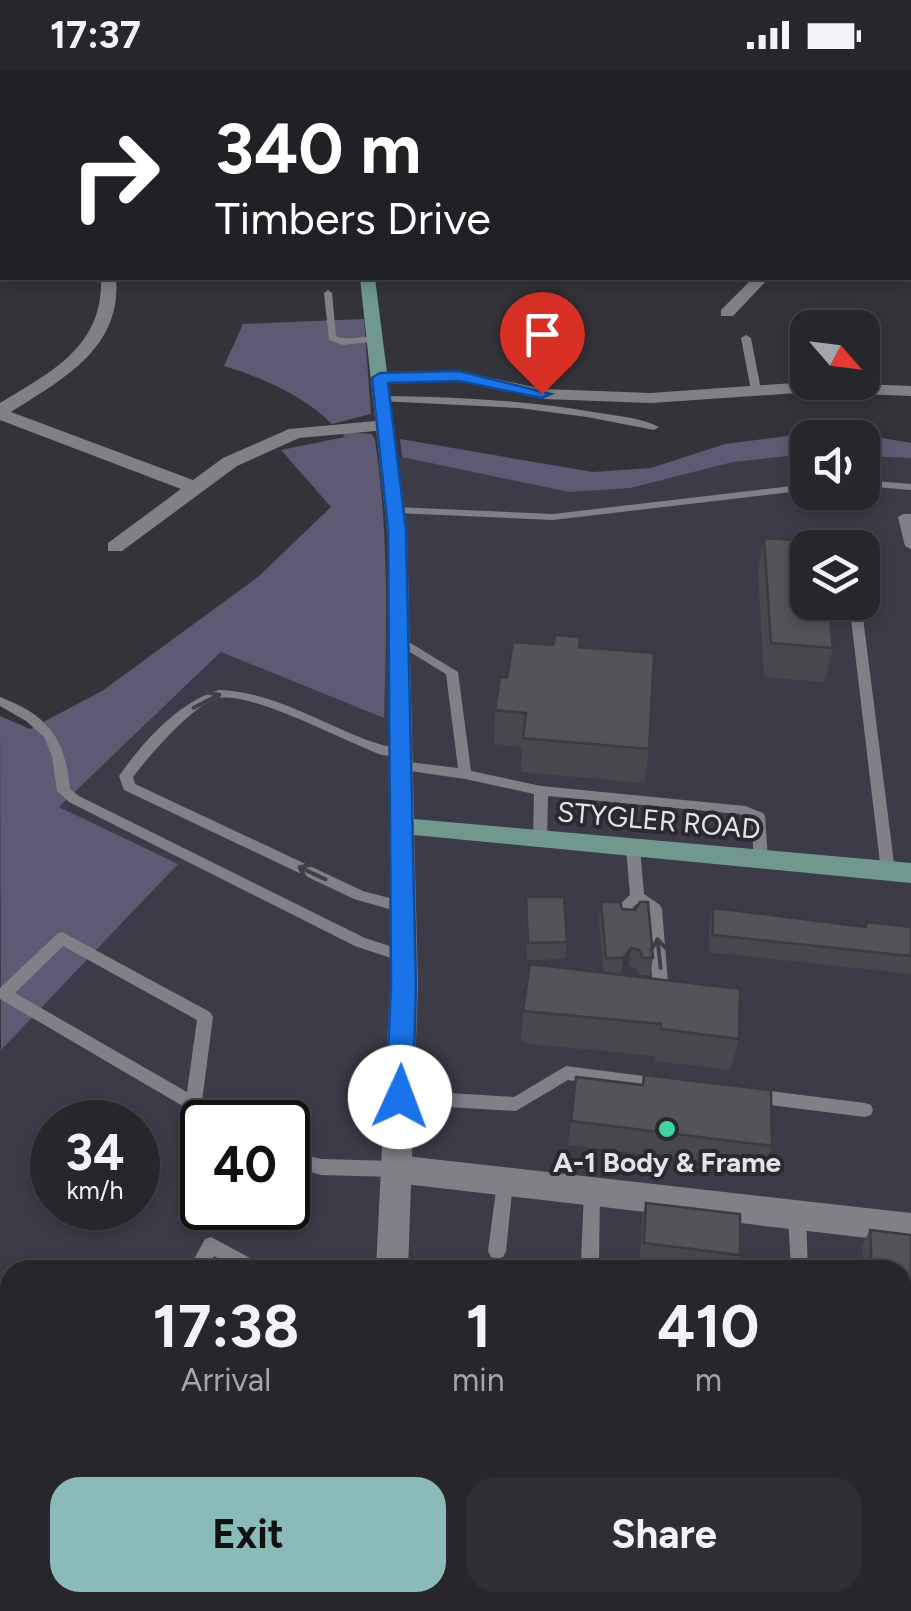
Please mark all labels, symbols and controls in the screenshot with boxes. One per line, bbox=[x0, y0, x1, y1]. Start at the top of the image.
text: 17:37 bbox=[50, 12, 141, 58]
text: 340 m bbox=[215, 106, 421, 191]
icon: right bbox=[50, 110, 180, 240]
text: Timbers Drive bbox=[215, 191, 491, 245]
pin bbox=[500, 292, 585, 395]
icon: arrive bbox=[515, 307, 570, 362]
north arrow bbox=[790, 310, 880, 400]
map controls bbox=[790, 310, 880, 620]
button: sound bbox=[790, 420, 880, 510]
button: layers bbox=[790, 530, 880, 620]
one-way arrow bbox=[192, 691, 221, 710]
street label: STYGLER ROAD bbox=[556, 794, 762, 846]
one-way arrow bbox=[298, 863, 328, 882]
one-way arrow bbox=[649, 937, 668, 969]
position arrow bbox=[348, 1045, 452, 1149]
speed limit sign: 40 bbox=[180, 1100, 310, 1230]
marker: A-1 Body & Frame bbox=[656, 1118, 678, 1140]
text: 34 bbox=[65, 1122, 125, 1183]
place label: A-1 Body & Frame bbox=[553, 1145, 781, 1179]
text: km/h bbox=[66, 1175, 124, 1205]
text: 17:38 bbox=[153, 1290, 299, 1362]
text: 1 bbox=[466, 1290, 491, 1362]
text: 410 bbox=[657, 1290, 759, 1362]
text: Arrival bbox=[181, 1361, 271, 1399]
text: min bbox=[452, 1361, 505, 1399]
text: m bbox=[695, 1361, 722, 1399]
button: Exit bbox=[50, 1477, 446, 1592]
button: Share bbox=[466, 1477, 862, 1592]

